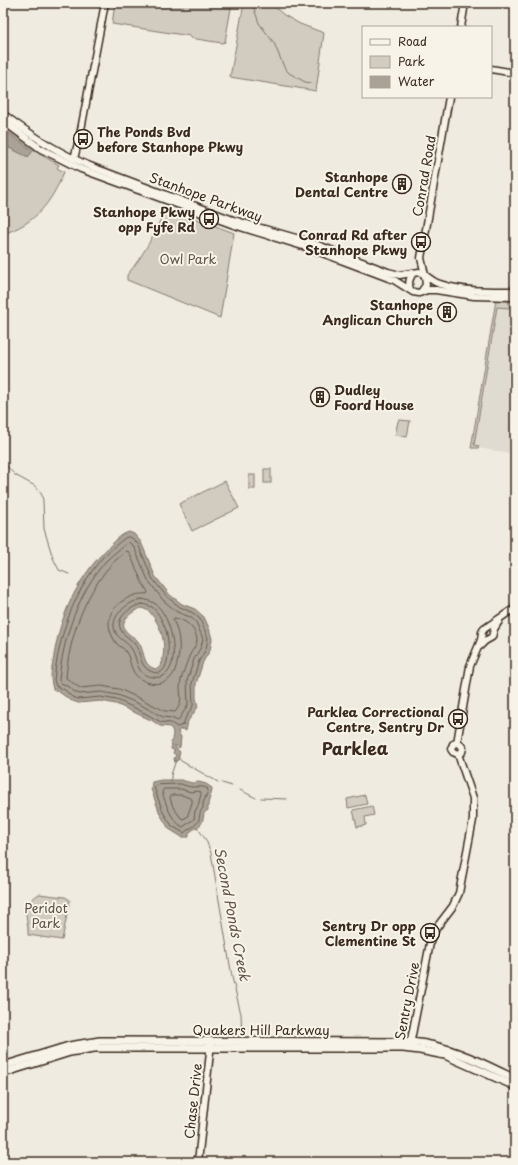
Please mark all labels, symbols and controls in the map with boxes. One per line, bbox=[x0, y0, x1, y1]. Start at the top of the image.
legend bbox=[362, 26, 492, 98]
text: Road bbox=[398, 32, 427, 50]
text: Park bbox=[398, 52, 425, 70]
text: Water bbox=[398, 72, 435, 90]
place label: The Ponds Bvd before Stanhope Pkwy bbox=[97, 122, 243, 156]
bus stop icon: The Ponds Bvd before Stanhope Pkwy bbox=[72, 128, 94, 150]
street label: Conrad Road bbox=[407, 134, 440, 218]
street label: Stanhope Parkway bbox=[147, 167, 265, 226]
place label: Stanhope Dental Centre bbox=[295, 167, 388, 201]
building icon: Stanhope Dental Centre bbox=[391, 173, 413, 195]
place label: Stanhope Pkwy opp Fyfe Rd bbox=[93, 202, 195, 236]
bus stop icon: Stanhope Pkwy opp Fyfe Rd bbox=[198, 208, 220, 230]
place label: Conrad Rd after Stanhope Pkwy bbox=[298, 225, 407, 259]
bus stop icon: Conrad Rd after Stanhope Pkwy bbox=[410, 231, 432, 253]
park label: Owl Park bbox=[160, 249, 217, 268]
place label: Stanhope Anglican Church bbox=[322, 295, 433, 329]
building icon: Stanhope Anglican Church bbox=[436, 301, 458, 323]
place label: Dudley Foord House bbox=[334, 380, 414, 414]
building icon: Dudley Foord House bbox=[309, 386, 331, 408]
place label: Parklea Correctional Centre, Sentry Dr bbox=[307, 702, 444, 736]
bus stop icon: Parklea Correctional Centre, Sentry Dr bbox=[447, 708, 469, 730]
district label: Parklea bbox=[322, 735, 389, 761]
water label: Second Ponds Creek bbox=[209, 845, 256, 984]
park label: Peridot Park bbox=[24, 898, 68, 932]
place label: Sentry Dr opp Clementine St bbox=[322, 916, 416, 950]
bus stop icon: Sentry Dr opp Clementine St bbox=[419, 922, 441, 944]
street label: Sentry Drive bbox=[390, 960, 423, 1042]
street label: Quakers Hill Parkway bbox=[192, 1020, 330, 1039]
street label: Chase Drive bbox=[179, 1062, 206, 1140]

